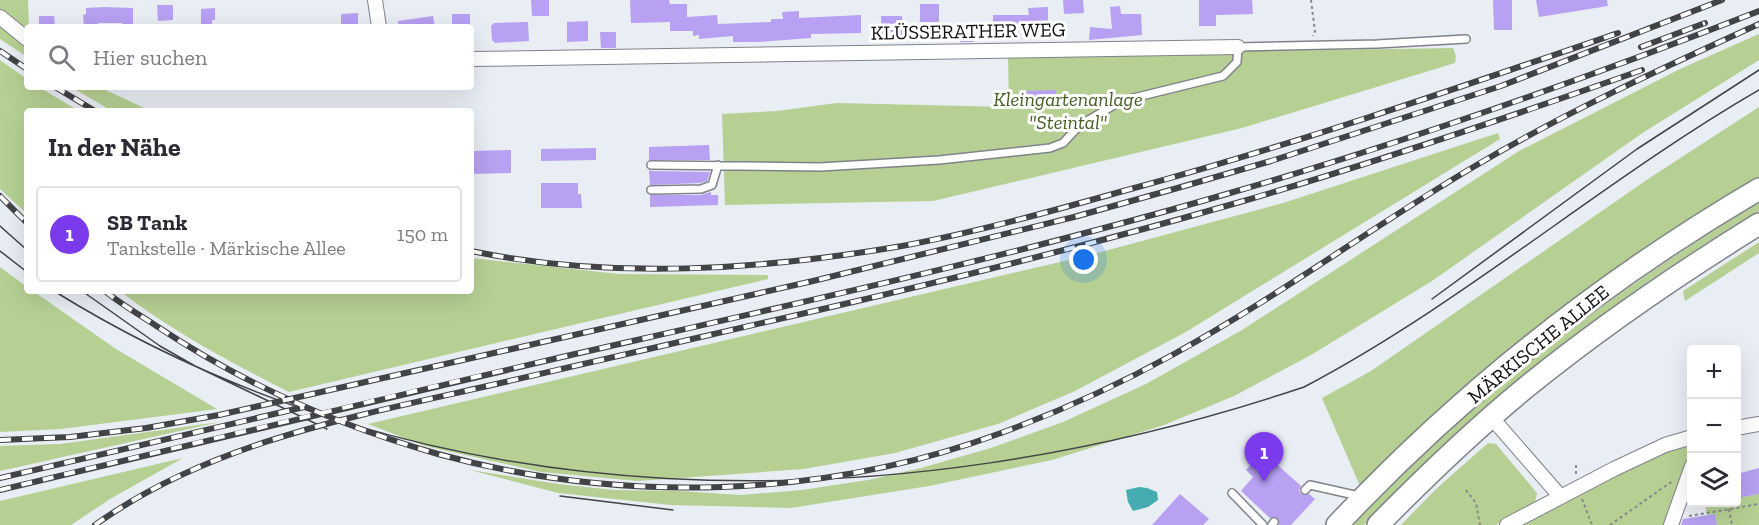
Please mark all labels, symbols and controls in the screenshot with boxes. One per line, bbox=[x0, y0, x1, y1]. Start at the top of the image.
street label: KLÜSSERATHER WEG bbox=[870, 17, 1066, 45]
search box bbox=[24, 24, 474, 90]
icon: search bbox=[45, 41, 78, 74]
text: Hier suchen bbox=[93, 44, 207, 71]
park label: Kleingartenanlage "Steintal" bbox=[993, 87, 1143, 134]
text: In der Nähe bbox=[48, 131, 180, 163]
text: SB Tank bbox=[107, 209, 187, 236]
text: 1 bbox=[65, 222, 74, 246]
text: 150 m bbox=[397, 222, 448, 246]
text: Tankstelle · Märkische Allee bbox=[107, 236, 346, 260]
your location bbox=[1069, 245, 1098, 274]
street label: MÄRKISCHE ALLEE bbox=[1462, 280, 1614, 408]
map controls bbox=[1687, 345, 1741, 507]
button: + bbox=[1687, 345, 1741, 399]
button: − bbox=[1687, 399, 1741, 453]
pin: 1 bbox=[1244, 432, 1284, 482]
button: layers bbox=[1687, 453, 1741, 507]

